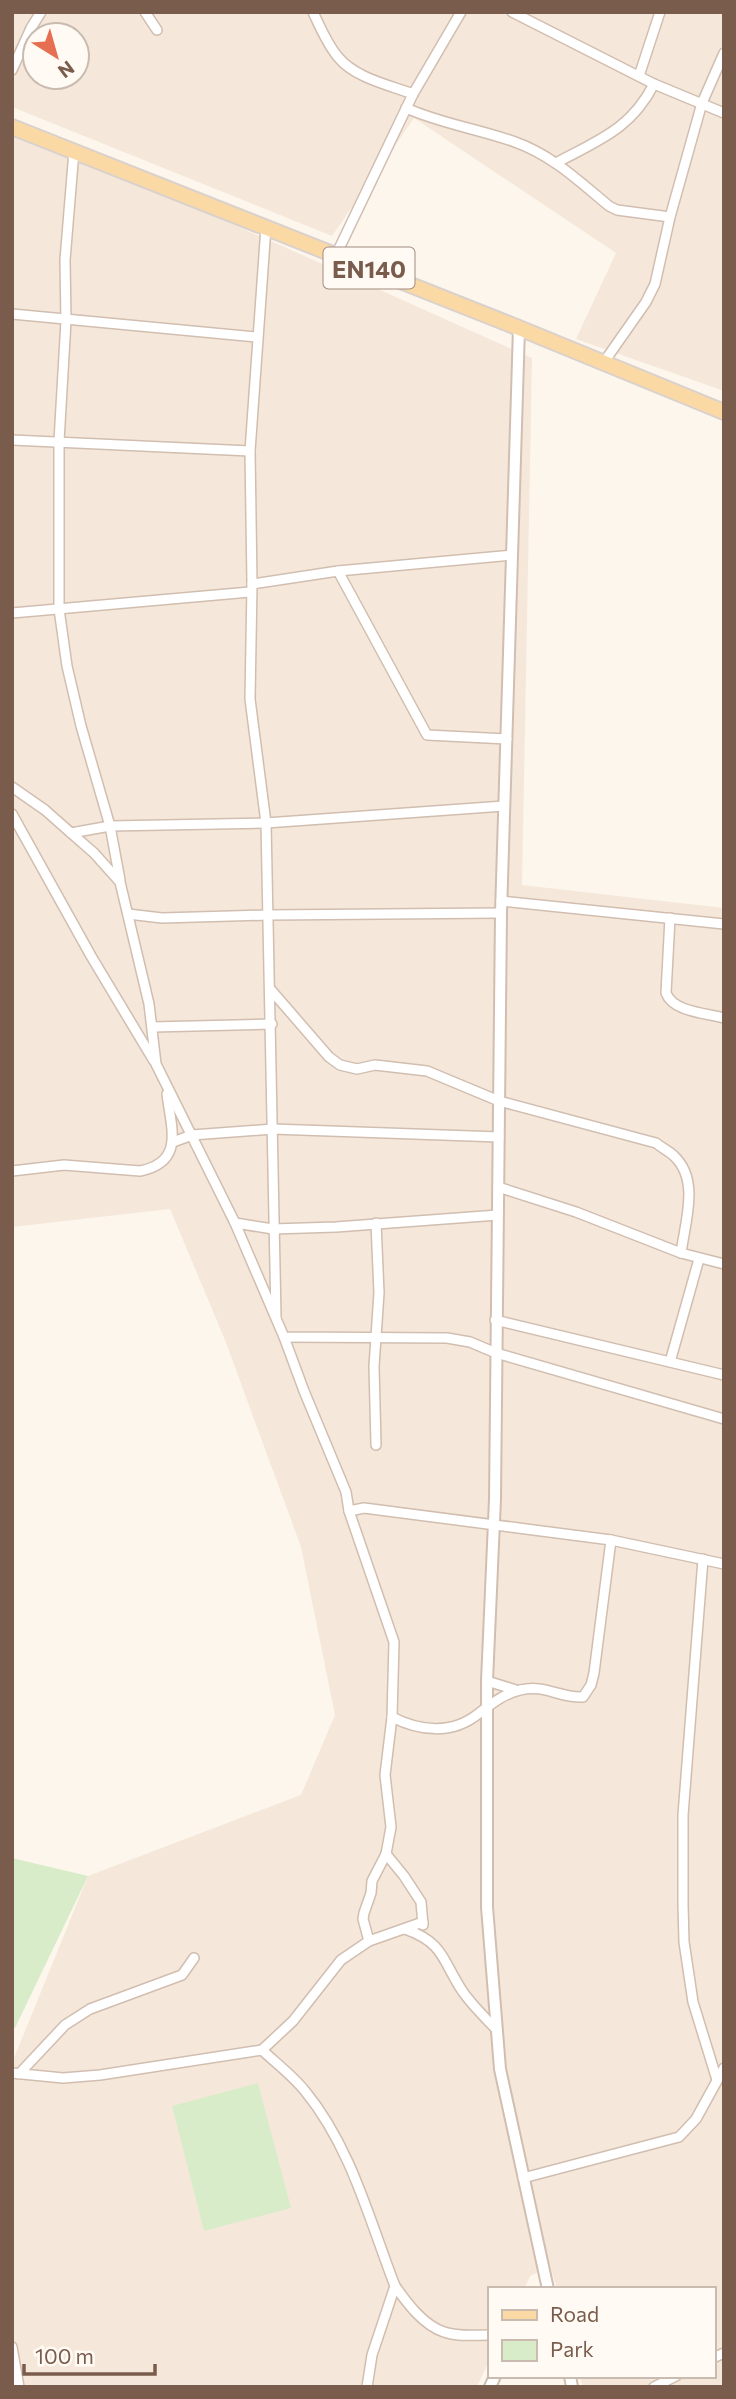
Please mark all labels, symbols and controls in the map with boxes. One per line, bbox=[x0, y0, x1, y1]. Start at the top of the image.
north arrow bbox=[21, 21, 91, 91]
text: N bbox=[54, 56, 79, 83]
road number: EN140 bbox=[324, 247, 414, 288]
legend bbox=[488, 2287, 715, 2378]
text: Road bbox=[550, 2301, 599, 2326]
scale bar bbox=[24, 2332, 156, 2376]
text: Park bbox=[550, 2336, 594, 2361]
text: 100 m bbox=[35, 2343, 94, 2368]

